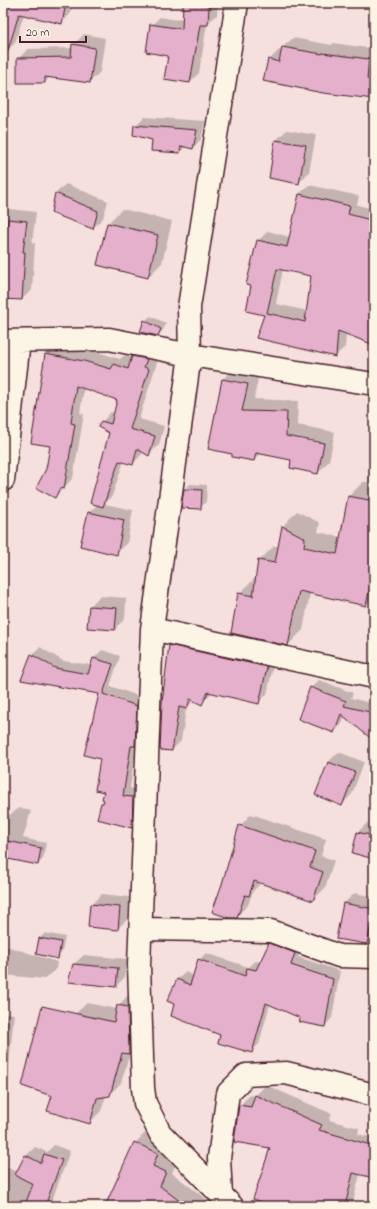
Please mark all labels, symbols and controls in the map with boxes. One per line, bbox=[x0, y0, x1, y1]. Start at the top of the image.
scale bar bbox=[20, 18, 86, 44]
text: 20 m bbox=[26, 24, 49, 42]

